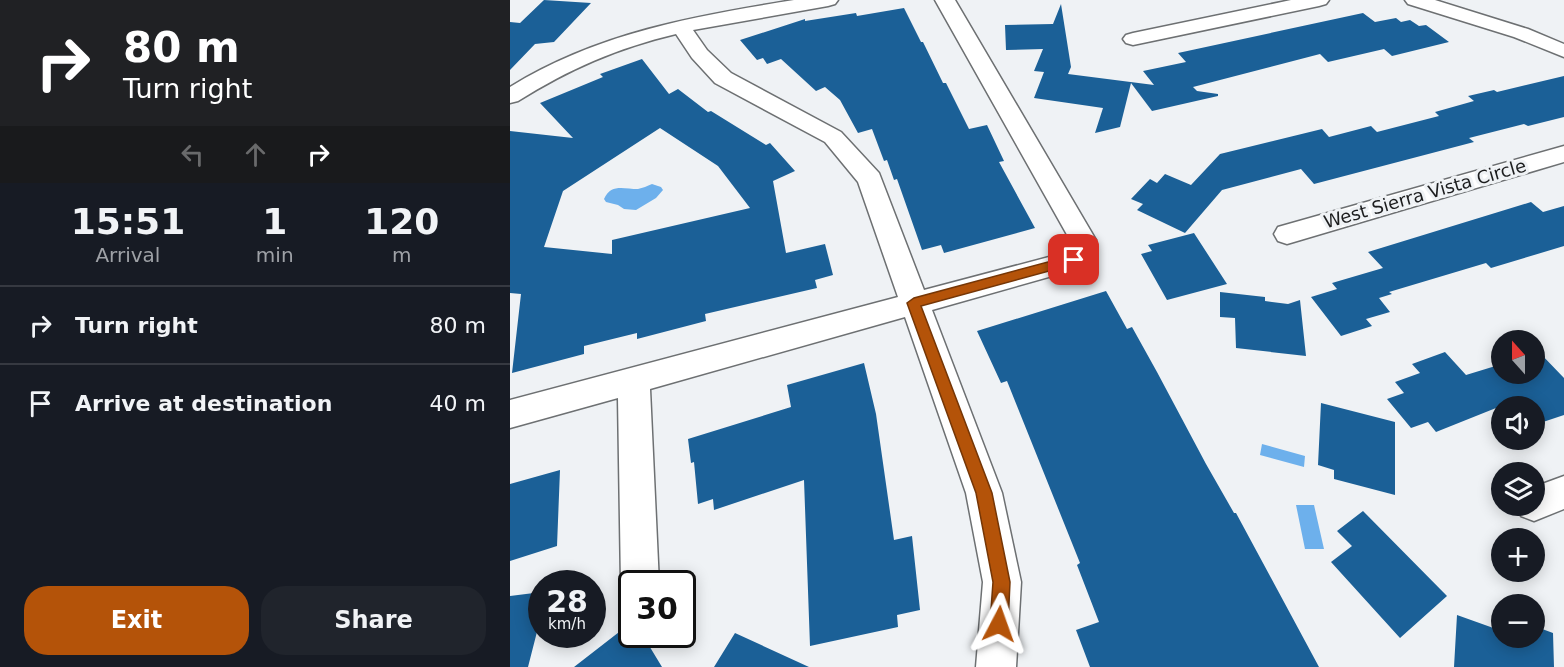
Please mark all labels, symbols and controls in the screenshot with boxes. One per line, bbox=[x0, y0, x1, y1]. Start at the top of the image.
text: 80 m bbox=[123, 23, 240, 72]
icon: right bbox=[24, 24, 102, 102]
text: Turn right bbox=[123, 73, 252, 104]
icon: left bbox=[176, 138, 209, 171]
icon: ahead bbox=[239, 138, 272, 171]
icon: right bbox=[302, 138, 335, 171]
street label: West Sierra Vista Circle bbox=[1321, 155, 1528, 232]
text: 15:51 bbox=[71, 201, 185, 242]
text: 1 bbox=[262, 201, 287, 242]
text: 120 bbox=[364, 201, 439, 242]
pin bbox=[1048, 234, 1099, 285]
text: Arrival bbox=[95, 243, 160, 267]
text: min bbox=[256, 243, 294, 267]
text: m bbox=[392, 243, 412, 267]
icon: arrive bbox=[1057, 243, 1090, 276]
icon: right bbox=[24, 309, 57, 342]
text: Turn right bbox=[75, 313, 198, 338]
text: 80 m bbox=[430, 313, 486, 338]
north arrow bbox=[1491, 330, 1545, 384]
map controls bbox=[1491, 330, 1545, 648]
icon: arrive bbox=[24, 387, 57, 420]
text: Arrive at destination bbox=[75, 391, 332, 416]
text: 40 m bbox=[430, 391, 486, 416]
button: sound bbox=[1491, 396, 1545, 450]
button: layers bbox=[1491, 462, 1545, 516]
button: + bbox=[1491, 528, 1545, 582]
speed limit sign: 30 bbox=[618, 570, 696, 648]
text: 28 bbox=[546, 584, 588, 619]
button: Exit bbox=[24, 586, 249, 655]
button: Share bbox=[261, 586, 486, 655]
position arrow bbox=[967, 592, 1031, 656]
button: − bbox=[1491, 594, 1545, 648]
text: km/h bbox=[548, 615, 586, 633]

